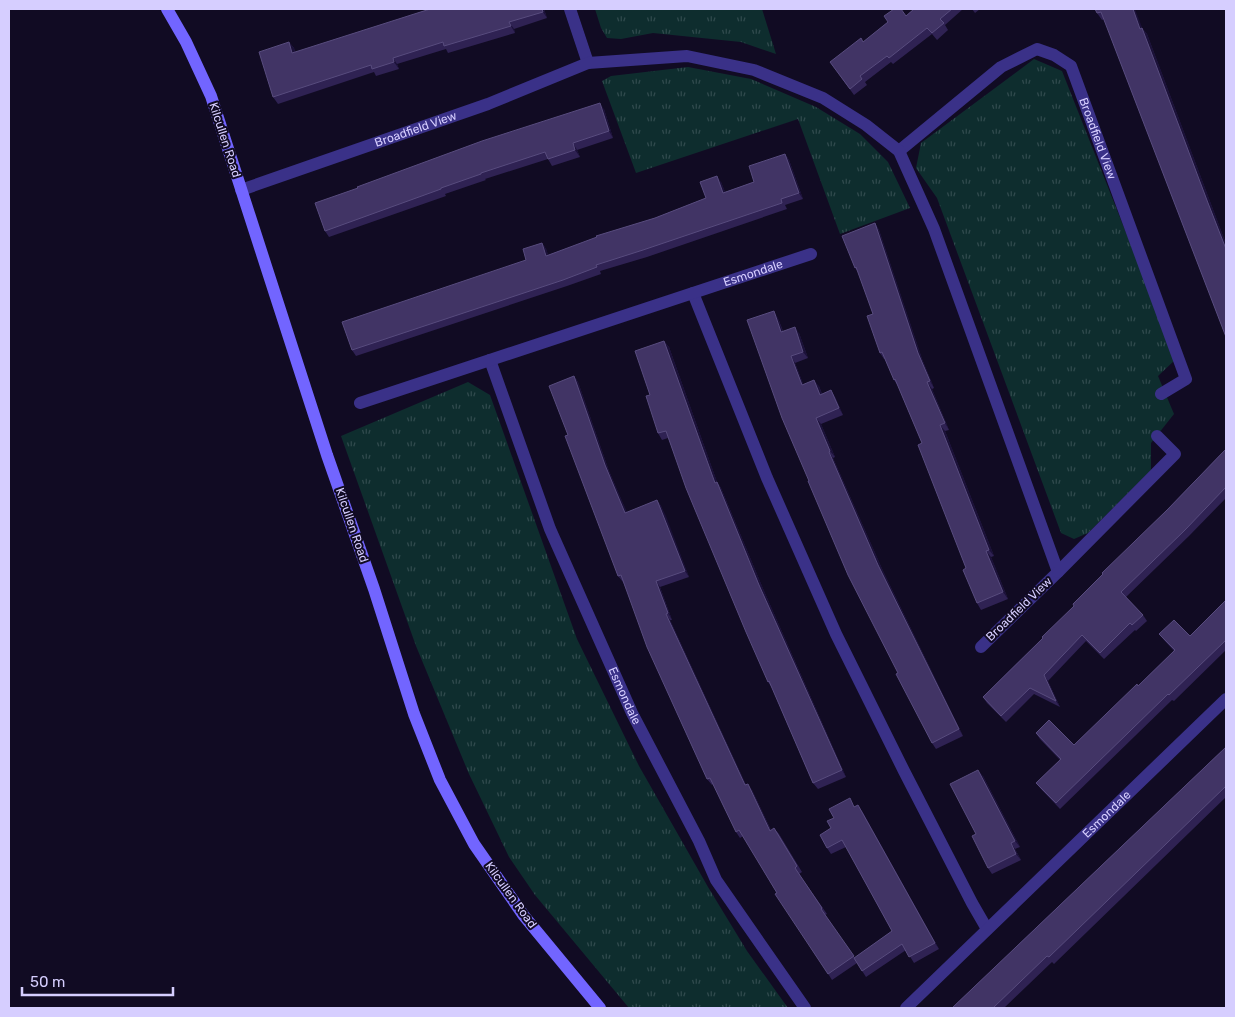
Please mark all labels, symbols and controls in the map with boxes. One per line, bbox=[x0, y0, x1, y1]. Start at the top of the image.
street label: Broadfield View bbox=[1076, 96, 1119, 182]
street label: Kilcullen Road bbox=[206, 101, 244, 179]
street label: Broadfield View bbox=[373, 108, 459, 150]
street label: Esmondale bbox=[722, 257, 785, 289]
street label: Kilcullen Road bbox=[333, 486, 371, 564]
street label: Broadfield View bbox=[983, 574, 1055, 644]
street label: Esmondale bbox=[605, 665, 644, 727]
street label: Esmondale bbox=[1080, 788, 1134, 841]
street label: Kilcullen Road bbox=[482, 859, 540, 931]
scale bar bbox=[22, 964, 174, 996]
text: 50 m bbox=[30, 973, 65, 991]

